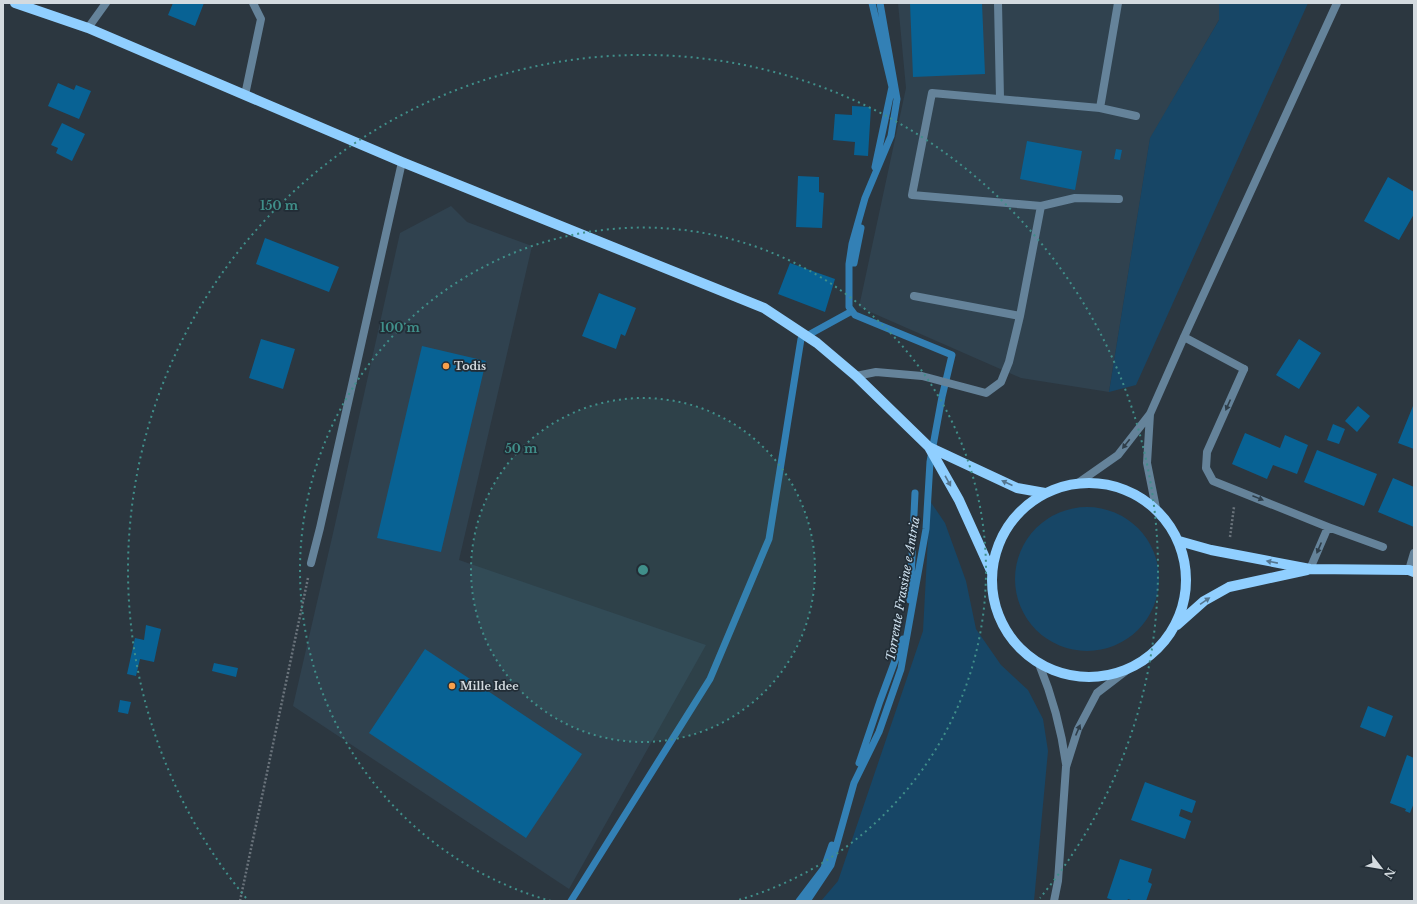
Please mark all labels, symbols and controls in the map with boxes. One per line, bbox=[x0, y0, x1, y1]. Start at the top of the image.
text: 150 m bbox=[260, 198, 299, 213]
text: 100 m bbox=[380, 320, 421, 335]
place label: Todis bbox=[454, 359, 486, 373]
marker: Todis bbox=[441, 361, 451, 371]
one-way arrow bbox=[1225, 399, 1232, 411]
one-way arrow bbox=[1122, 439, 1131, 450]
text: 50 m bbox=[505, 441, 538, 456]
one-way arrow bbox=[945, 475, 952, 487]
one-way arrow bbox=[1002, 480, 1013, 486]
one-way arrow bbox=[1252, 496, 1264, 502]
water label: Torrente Frassine e Antria bbox=[882, 515, 923, 662]
one-way arrow bbox=[1316, 543, 1322, 555]
one-way arrow bbox=[1266, 559, 1278, 565]
centre of rings bbox=[636, 563, 650, 577]
one-way arrow bbox=[1200, 597, 1211, 605]
place label: Mille Idee bbox=[460, 679, 519, 693]
marker: Mille Idee bbox=[447, 681, 457, 691]
one-way arrow bbox=[1075, 724, 1081, 735]
north arrow bbox=[1361, 848, 1401, 888]
text: N bbox=[1381, 865, 1398, 882]

